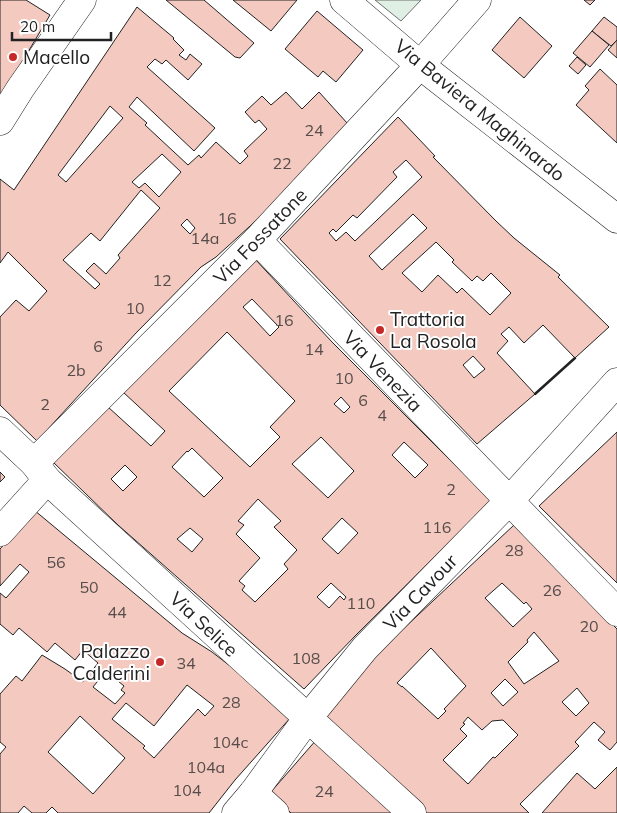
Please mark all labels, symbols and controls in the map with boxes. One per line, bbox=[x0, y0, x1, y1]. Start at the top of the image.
scale bar bbox=[12, 10, 111, 42]
text: 20 m bbox=[20, 17, 55, 36]
street label: Via Baviera Maghinardo bbox=[390, 34, 570, 186]
place label: Macello bbox=[23, 45, 90, 69]
marker: Macello bbox=[7, 51, 19, 63]
house number: 24 bbox=[304, 120, 324, 140]
house number: 22 bbox=[272, 153, 292, 173]
street label: Via Fossatone bbox=[208, 183, 312, 289]
house number: 16 bbox=[217, 208, 237, 228]
house number: 14a bbox=[191, 228, 219, 248]
house number: 12 bbox=[152, 270, 172, 290]
house number: 10 bbox=[125, 298, 145, 318]
place label: Trattoria La Rosola bbox=[390, 307, 477, 353]
house number: 16 bbox=[274, 310, 294, 330]
marker: Trattoria La Rosola bbox=[374, 324, 386, 336]
street label: Via Venezia bbox=[338, 325, 428, 417]
house number: 6 bbox=[93, 336, 103, 356]
house number: 14 bbox=[304, 339, 324, 359]
house number: 2b bbox=[66, 360, 86, 380]
house number: 10 bbox=[334, 368, 354, 388]
house number: 6 bbox=[358, 390, 368, 410]
house number: 2 bbox=[40, 394, 50, 414]
house number: 4 bbox=[377, 405, 387, 425]
house number: 2 bbox=[446, 479, 456, 499]
house number: 116 bbox=[423, 517, 451, 537]
house number: 28 bbox=[504, 540, 524, 560]
street label: Via Cavour bbox=[378, 549, 462, 635]
house number: 56 bbox=[46, 552, 66, 572]
house number: 50 bbox=[79, 577, 99, 597]
house number: 26 bbox=[542, 580, 562, 600]
street label: Via Selice bbox=[165, 586, 243, 662]
house number: 110 bbox=[347, 593, 375, 613]
house number: 44 bbox=[107, 602, 127, 622]
house number: 20 bbox=[579, 616, 599, 636]
place label: Palazzo Calderini bbox=[73, 639, 150, 685]
house number: 108 bbox=[292, 648, 320, 668]
house number: 34 bbox=[176, 653, 196, 673]
marker: Palazzo Calderini bbox=[154, 656, 166, 668]
house number: 28 bbox=[221, 692, 241, 712]
house number: 104c bbox=[212, 732, 248, 752]
house number: 104a bbox=[187, 757, 225, 777]
house number: 104 bbox=[173, 780, 202, 800]
house number: 24 bbox=[314, 781, 334, 801]

